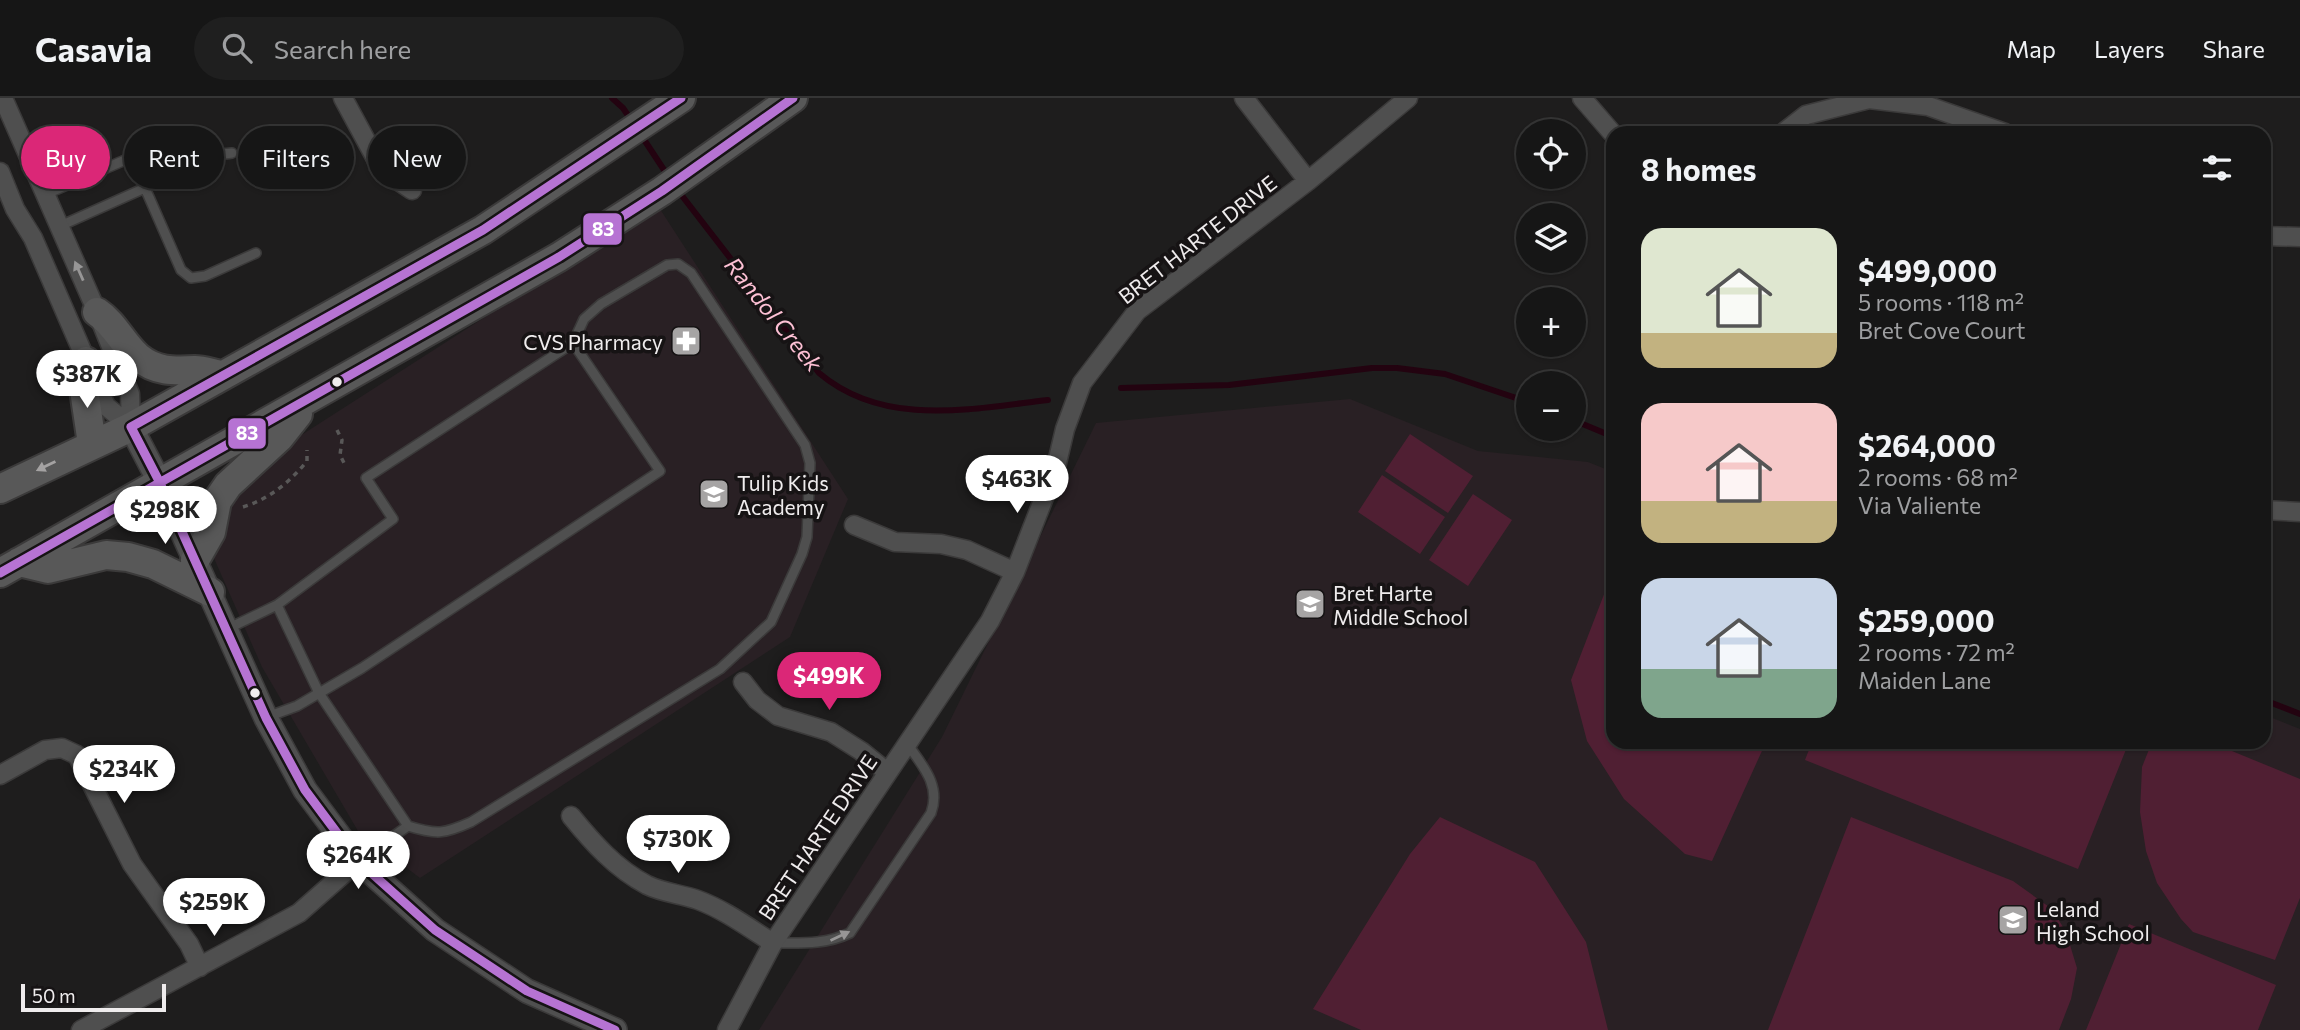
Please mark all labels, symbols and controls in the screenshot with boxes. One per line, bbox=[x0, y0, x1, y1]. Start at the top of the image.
search box bbox=[194, 17, 684, 80]
text: Casavia bbox=[35, 28, 152, 69]
icon: search bbox=[218, 29, 256, 67]
text: Search here bbox=[274, 33, 411, 64]
text: Map bbox=[2007, 34, 2056, 63]
text: Layers bbox=[2094, 34, 2165, 63]
text: Share bbox=[2203, 34, 2265, 63]
map controls bbox=[1516, 119, 1586, 441]
button: locate bbox=[1516, 119, 1586, 189]
chip: Buy bbox=[21, 126, 110, 189]
chip: Rent bbox=[124, 126, 224, 189]
chip: Filters bbox=[238, 126, 354, 189]
chip: New bbox=[368, 126, 466, 189]
icon: filters bbox=[2198, 149, 2236, 187]
text: 8 homes bbox=[1641, 150, 1757, 187]
street label: BRET HARTE DRIVE bbox=[1113, 170, 1281, 308]
button: layers bbox=[1516, 203, 1586, 273]
line badge: 83 bbox=[582, 212, 623, 246]
text: 83 bbox=[592, 217, 614, 240]
water label: Randol Creek bbox=[719, 251, 829, 377]
text: $499,000 bbox=[1858, 251, 1997, 288]
icon: home bbox=[1697, 256, 1781, 340]
one-way arrow bbox=[73, 261, 85, 281]
button: + bbox=[1516, 287, 1586, 357]
text: 5 rooms · 118 m² bbox=[1858, 288, 2024, 316]
text: Bret Cove Court bbox=[1858, 316, 2025, 344]
pharmacy icon: CVS Pharmacy bbox=[669, 324, 703, 358]
place label: CVS Pharmacy bbox=[523, 329, 663, 354]
pin: $387K bbox=[38, 350, 136, 410]
text: $387K bbox=[52, 359, 122, 387]
button: − bbox=[1516, 371, 1586, 441]
unlabelled marker bbox=[330, 375, 344, 389]
line badge: 83 bbox=[227, 417, 267, 450]
text: 83 bbox=[236, 421, 258, 444]
text: $264,000 bbox=[1858, 426, 1996, 463]
icon: home bbox=[1697, 431, 1781, 515]
pin: $463K bbox=[968, 456, 1066, 515]
one-way arrow bbox=[36, 460, 56, 471]
text: 2 rooms · 68 m² bbox=[1858, 463, 2018, 491]
text: $463K bbox=[982, 464, 1052, 492]
place label: Tulip Kids Academy bbox=[737, 470, 829, 519]
school or university icon: Tulip Kids Academy bbox=[697, 477, 731, 511]
pin: $298K bbox=[116, 486, 214, 546]
text: Via Valiente bbox=[1858, 491, 1981, 519]
text: $298K bbox=[130, 495, 200, 523]
place label: Bret Harte Middle School bbox=[1333, 580, 1468, 629]
school or university icon: Bret Harte Middle School bbox=[1293, 587, 1327, 621]
text: $259,000 bbox=[1858, 601, 1995, 638]
icon: home bbox=[1697, 606, 1781, 690]
text: 2 rooms · 72 m² bbox=[1858, 638, 2015, 666]
pin: $499K bbox=[780, 652, 878, 712]
text: $499K bbox=[793, 661, 865, 689]
text: Maiden Lane bbox=[1858, 666, 1991, 694]
unlabelled marker bbox=[248, 686, 262, 700]
pin: $234K bbox=[75, 746, 173, 805]
street label: BRET HARTE DRIVE bbox=[752, 750, 882, 924]
text: $234K bbox=[89, 754, 159, 782]
pin: $730K bbox=[629, 816, 727, 875]
text: $730K bbox=[643, 824, 713, 852]
pin: $264K bbox=[309, 832, 407, 891]
text: $264K bbox=[323, 840, 393, 868]
pin: $259K bbox=[165, 878, 263, 938]
text: $259K bbox=[179, 887, 249, 915]
place label: Leland High School bbox=[2036, 896, 2150, 945]
school or university icon: Leland High School bbox=[1996, 903, 2030, 937]
one-way arrow bbox=[830, 930, 850, 942]
scale bar bbox=[21, 981, 166, 1013]
text: 50 m bbox=[32, 984, 76, 1007]

